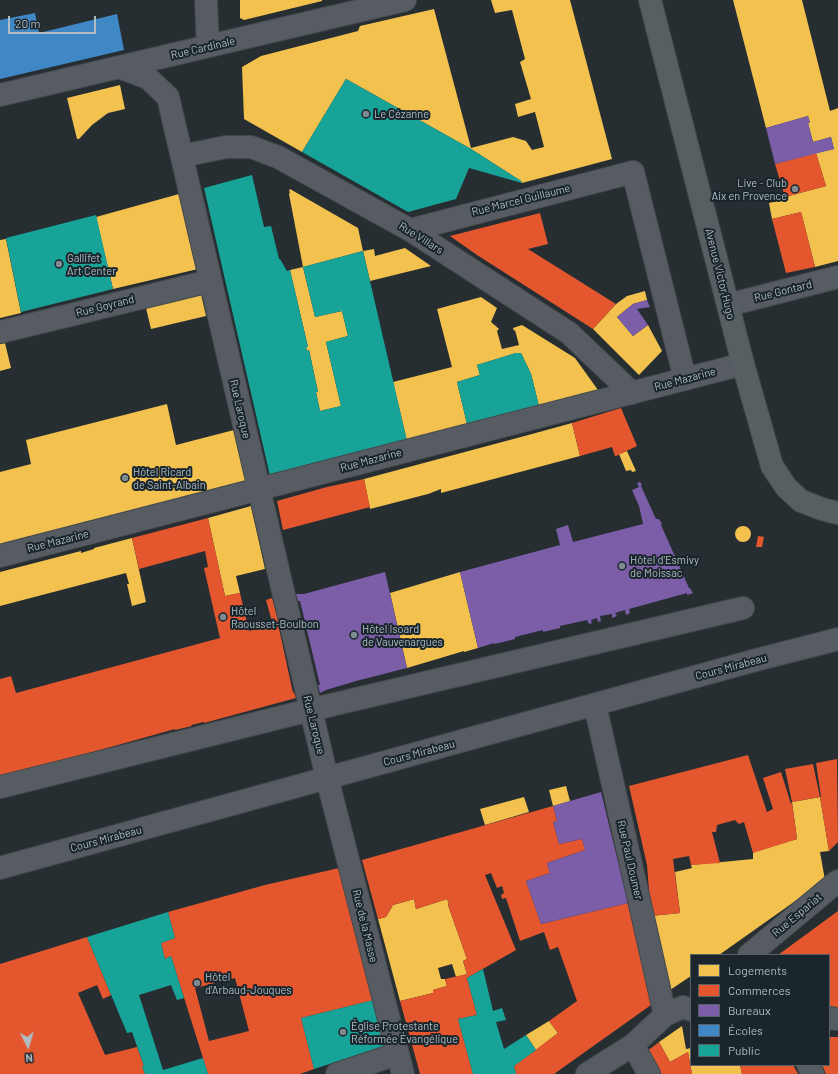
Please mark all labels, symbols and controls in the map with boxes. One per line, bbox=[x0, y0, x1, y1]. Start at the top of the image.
scale bar bbox=[10, 8, 98, 34]
text: 20 m bbox=[15, 16, 41, 30]
street label: Rue Cardinale bbox=[170, 34, 236, 62]
place label: Le Cézanne bbox=[374, 107, 429, 121]
marker: Le Cézanne bbox=[361, 109, 371, 119]
place label: Live - Club Aix en Provence bbox=[712, 176, 787, 202]
street label: Rue Marcel Guillaume bbox=[470, 181, 572, 219]
marker: Live - Club Aix en Provence bbox=[790, 184, 800, 194]
street label: Rue Villars bbox=[396, 219, 446, 257]
street label: Avenue Victor Hugo bbox=[702, 227, 738, 321]
place label: Gallifet Art Center bbox=[67, 251, 116, 277]
marker: Gallifet Art Center bbox=[54, 259, 64, 269]
street label: Rue Gontard bbox=[753, 277, 813, 305]
street label: Rue Goyrand bbox=[74, 292, 136, 320]
street label: Rue Mazarine bbox=[653, 364, 717, 394]
street label: Rue Laroque bbox=[227, 378, 253, 440]
street label: Rue Mazarine bbox=[339, 445, 403, 475]
place label: Hôtel Ricard de Saint-Albain bbox=[133, 465, 206, 491]
marker: Hôtel Ricard de Saint-Albain bbox=[120, 473, 130, 483]
street label: Rue Mazarine bbox=[26, 527, 90, 555]
place label: Hôtel d'Esmivy de Moissac bbox=[630, 553, 699, 579]
marker: Hôtel d'Esmivy de Moissac bbox=[617, 561, 627, 571]
place label: Hôtel Raousset-Boulbon bbox=[231, 604, 319, 630]
marker: Hôtel Raousset-Boulbon bbox=[218, 612, 228, 622]
place label: Hôtel Isoard de Vauvenargues bbox=[362, 622, 443, 648]
marker: Hôtel Isoard de Vauvenargues bbox=[349, 630, 359, 640]
street label: Cours Mirabeau bbox=[694, 651, 768, 683]
street label: Rue Laroque bbox=[300, 694, 328, 756]
street label: Cours Mirabeau bbox=[382, 737, 456, 769]
street label: Rue Paul Doumer bbox=[614, 819, 646, 901]
street label: Cours Mirabeau bbox=[69, 823, 143, 855]
street label: Rue de la Masse bbox=[350, 888, 380, 964]
street label: Rue Espariat bbox=[770, 890, 824, 940]
legend bbox=[690, 954, 830, 1066]
text: Logements bbox=[728, 963, 787, 977]
place label: Hôtel d'Arbaud-Jouques bbox=[205, 970, 292, 996]
marker: Hôtel d'Arbaud-Jouques bbox=[192, 978, 202, 988]
text: Commerces bbox=[728, 983, 791, 997]
text: Bureaux bbox=[728, 1003, 771, 1017]
place label: Église Protestante Réformée Évangélique bbox=[351, 1019, 458, 1045]
text: Écoles bbox=[728, 1023, 763, 1037]
north arrow bbox=[8, 1026, 48, 1066]
marker: Église Protestante Réformée Évangélique bbox=[338, 1027, 348, 1037]
text: Public bbox=[728, 1043, 760, 1057]
text: N bbox=[25, 1052, 33, 1065]

